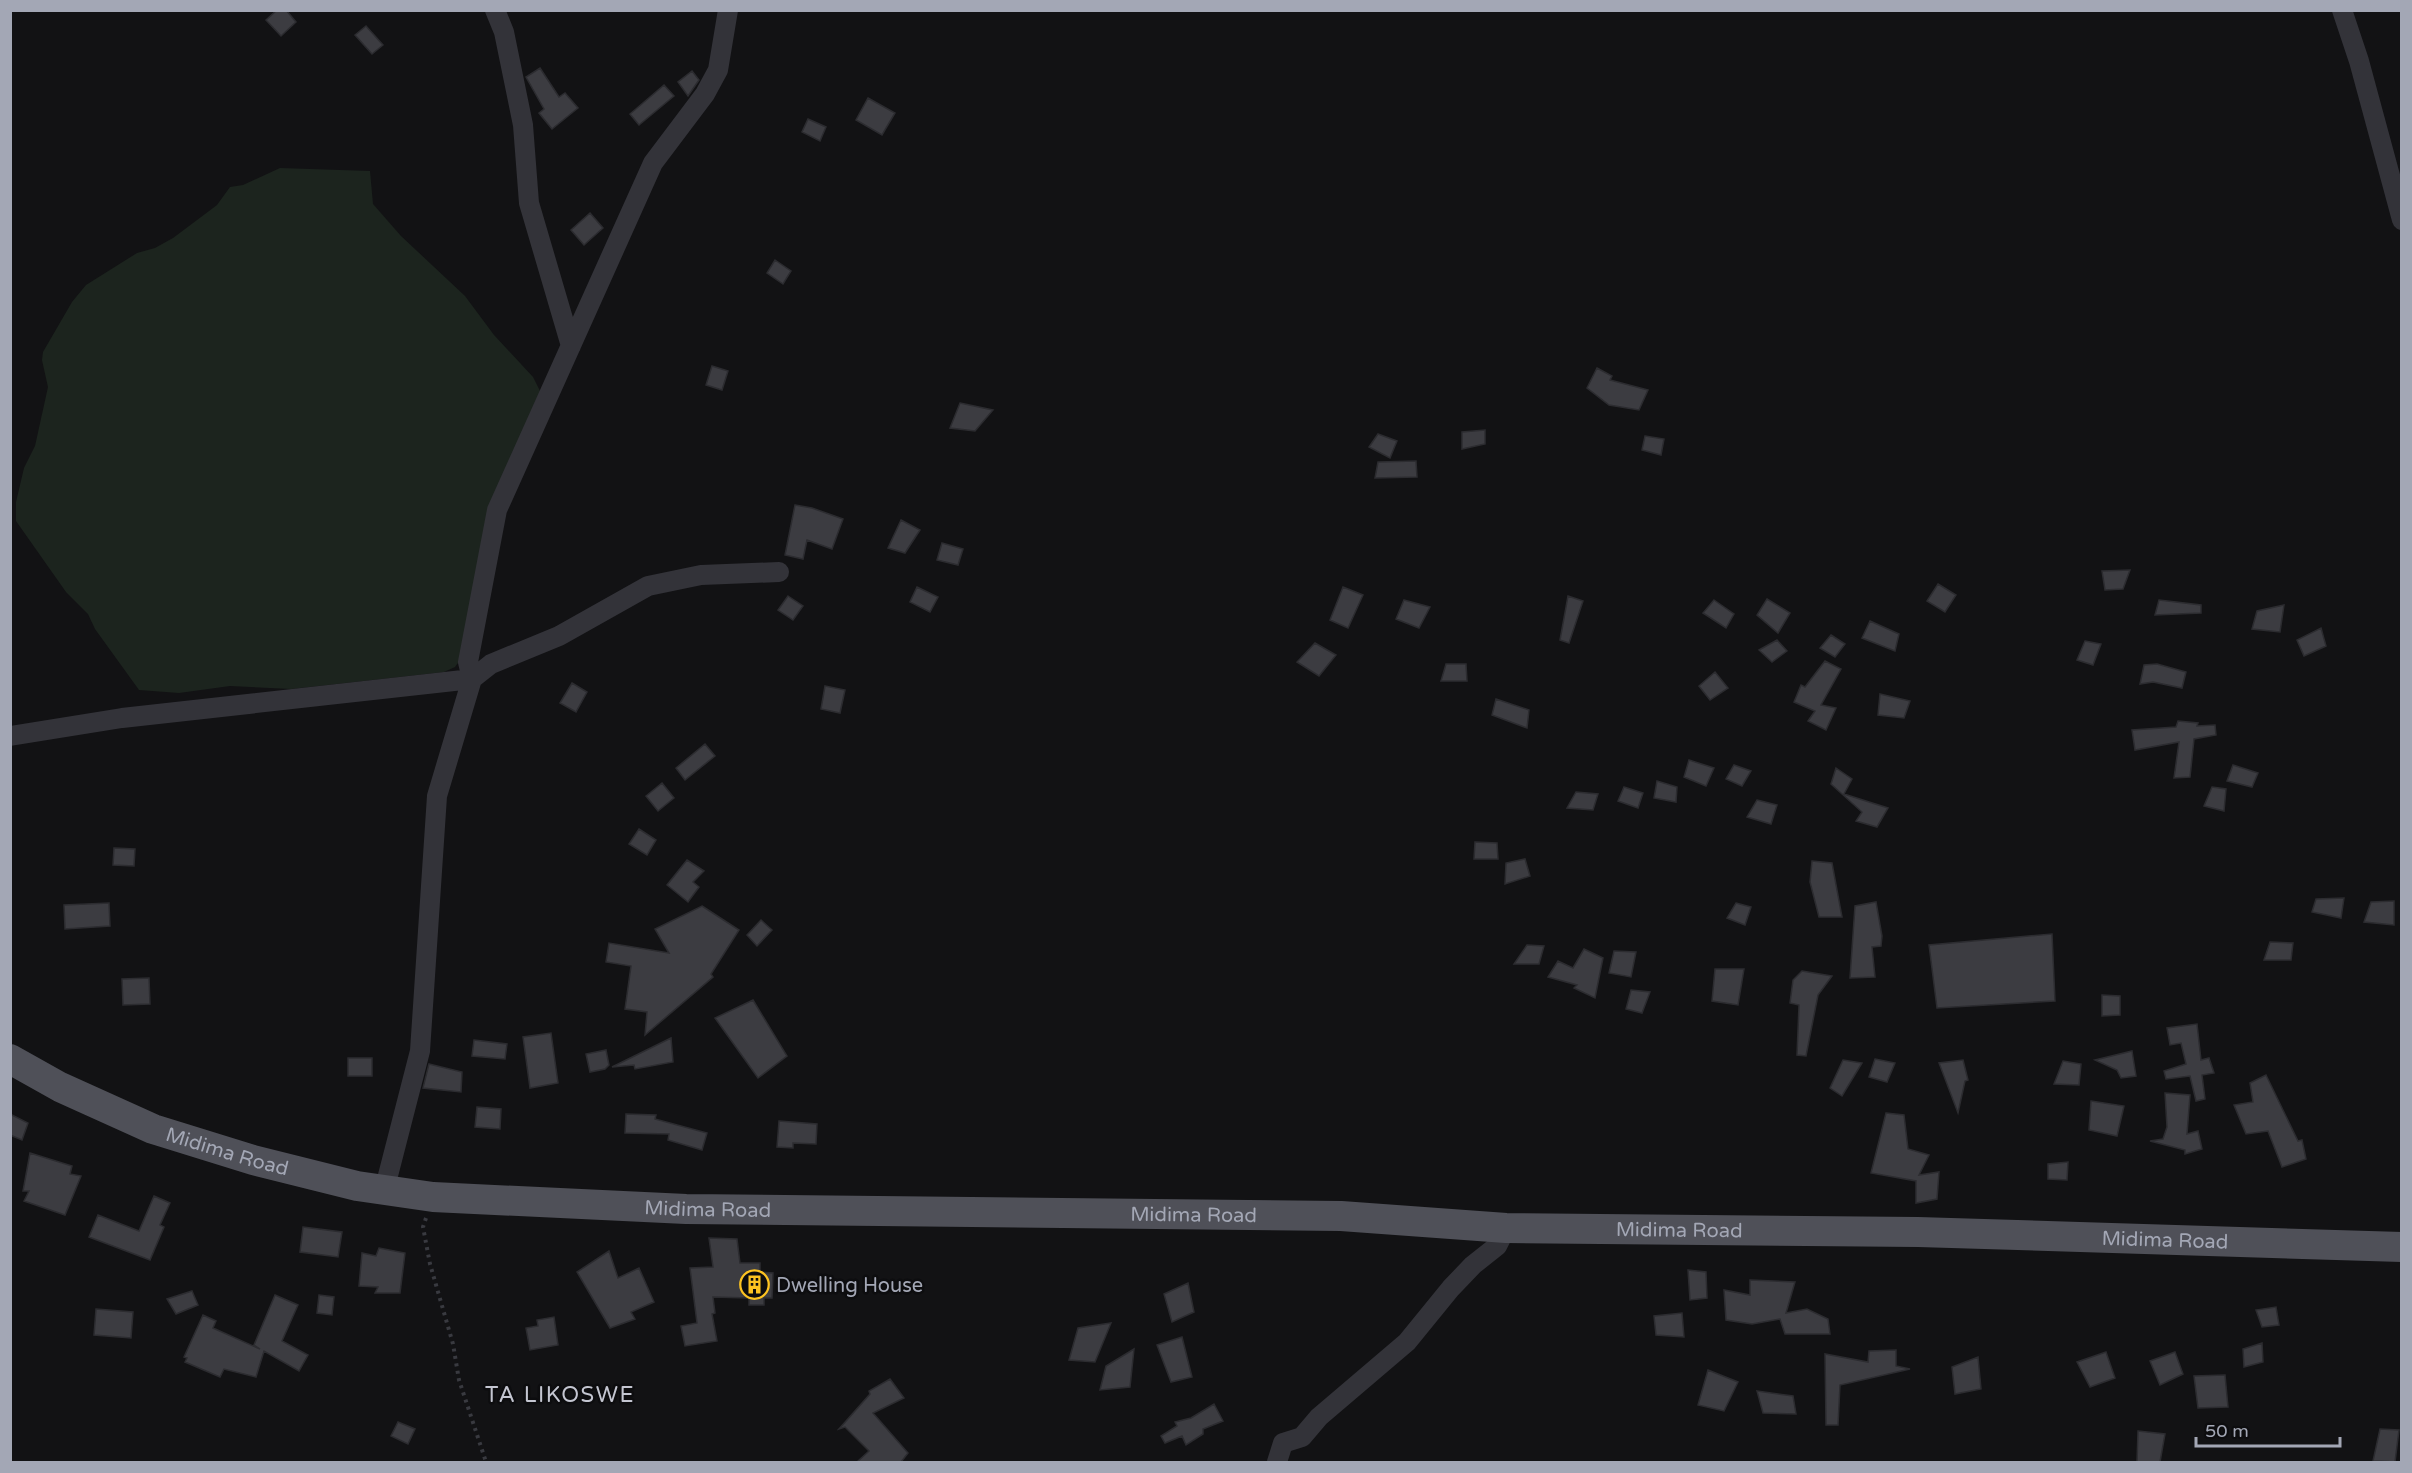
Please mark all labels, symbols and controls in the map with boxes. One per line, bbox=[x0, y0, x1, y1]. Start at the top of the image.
street label: Midima Road bbox=[163, 1123, 291, 1181]
street label: Midima Road bbox=[644, 1196, 771, 1223]
street label: Midima Road bbox=[1130, 1203, 1257, 1228]
street label: Midima Road bbox=[1616, 1218, 1743, 1243]
street label: Midima Road bbox=[2101, 1227, 2229, 1255]
building icon: Dwelling House bbox=[739, 1269, 771, 1301]
place label: Dwelling House bbox=[776, 1274, 923, 1298]
district label: TA LIKOSWE bbox=[485, 1382, 635, 1408]
scale bar bbox=[2196, 1410, 2340, 1448]
text: 50 m bbox=[2205, 1420, 2249, 1442]

